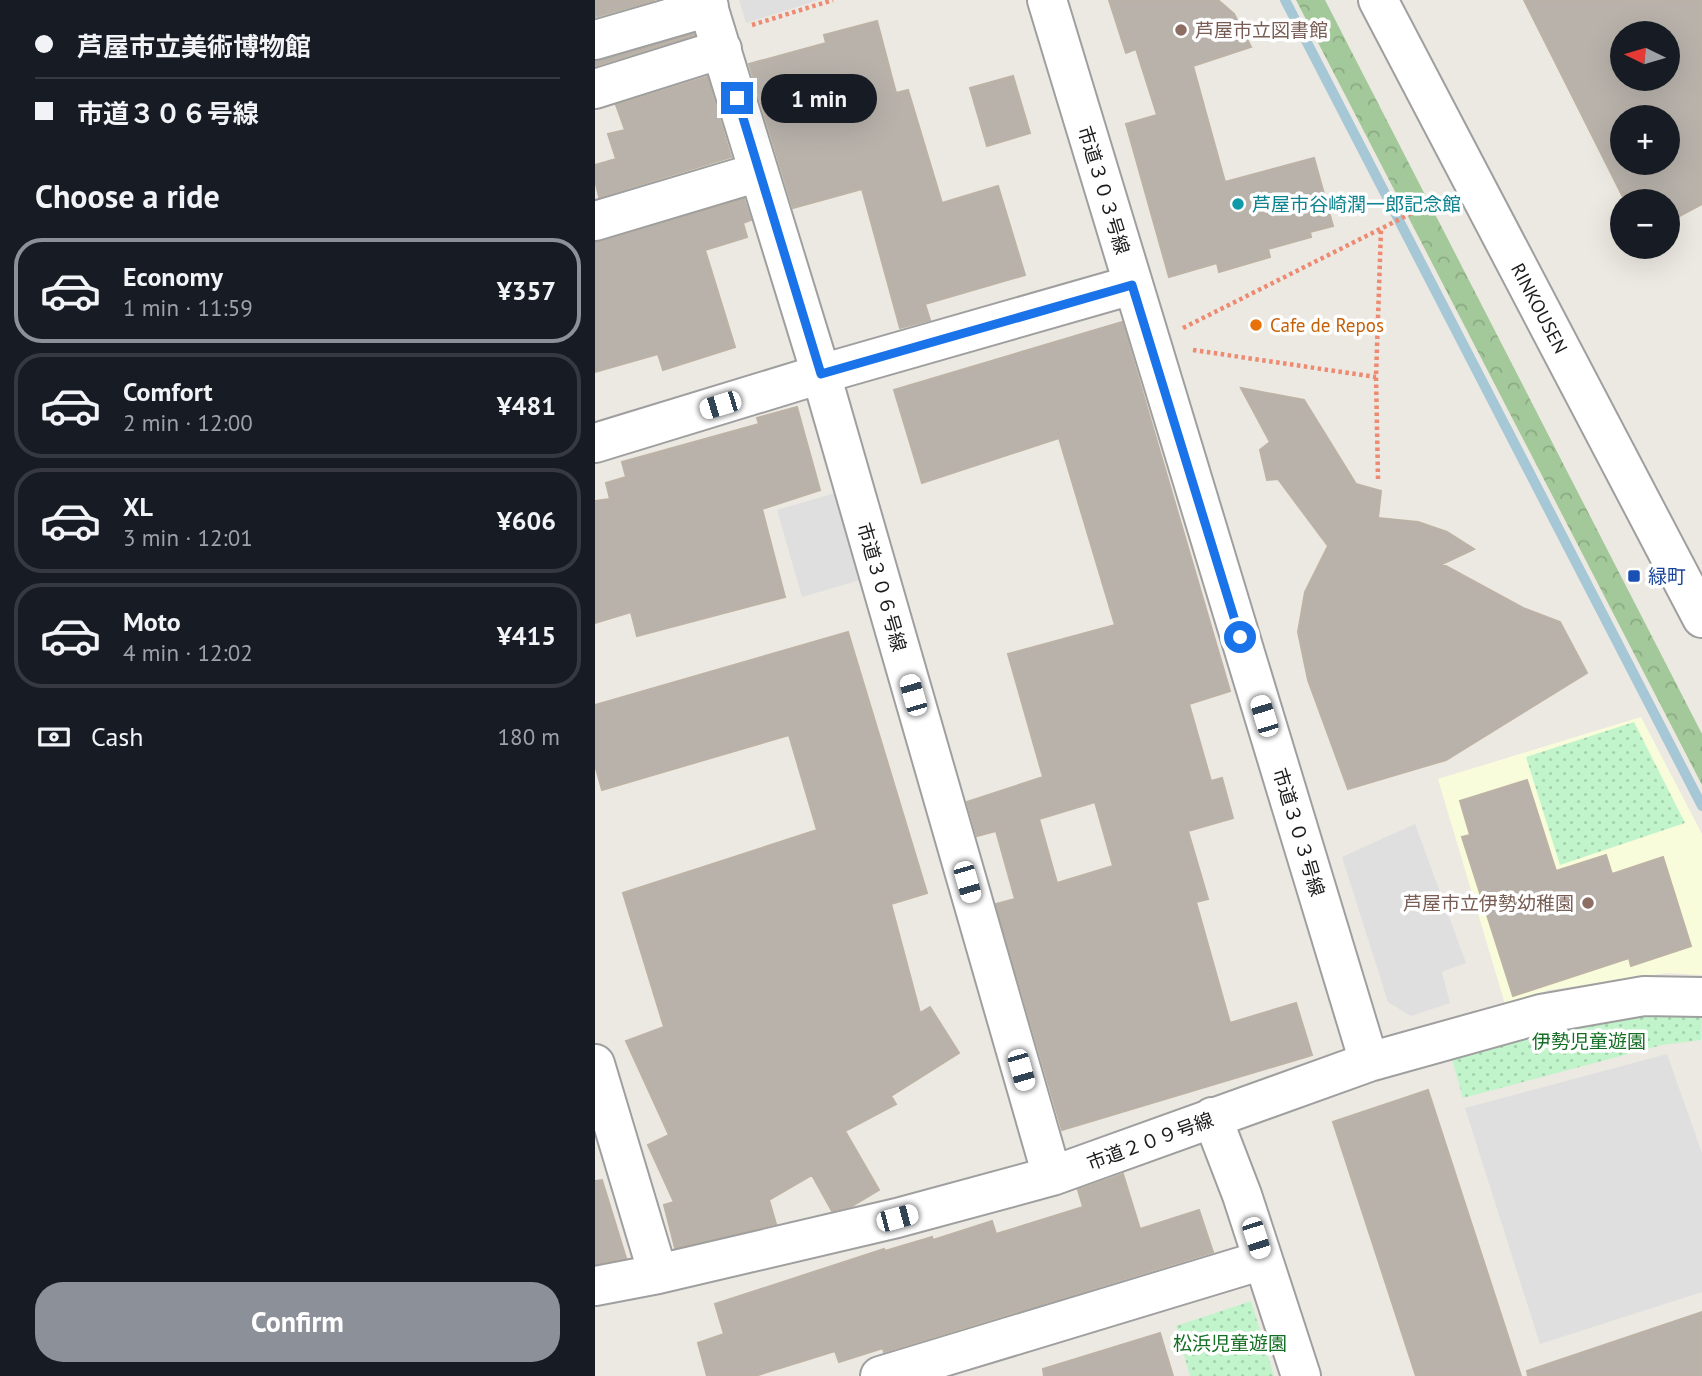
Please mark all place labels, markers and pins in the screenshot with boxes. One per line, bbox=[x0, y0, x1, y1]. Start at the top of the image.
place label: 芦屋市立図書館 bbox=[1195, 18, 1328, 42]
marker: 芦屋市立図書館 bbox=[1173, 22, 1189, 38]
place label: 芦屋市谷崎潤一郎記念館 bbox=[1252, 192, 1461, 216]
marker: 芦屋市谷崎潤一郎記念館 bbox=[1230, 196, 1246, 212]
place label: Cafe de Repos bbox=[1270, 313, 1384, 337]
marker: Cafe de Repos bbox=[1248, 317, 1264, 333]
place label: 緑町 bbox=[1648, 564, 1686, 588]
marker: 緑町 bbox=[1626, 568, 1642, 584]
place label: 芦屋市立伊勢幼稚園 bbox=[1403, 891, 1574, 915]
marker: 芦屋市立伊勢幼稚園 bbox=[1580, 895, 1596, 911]

